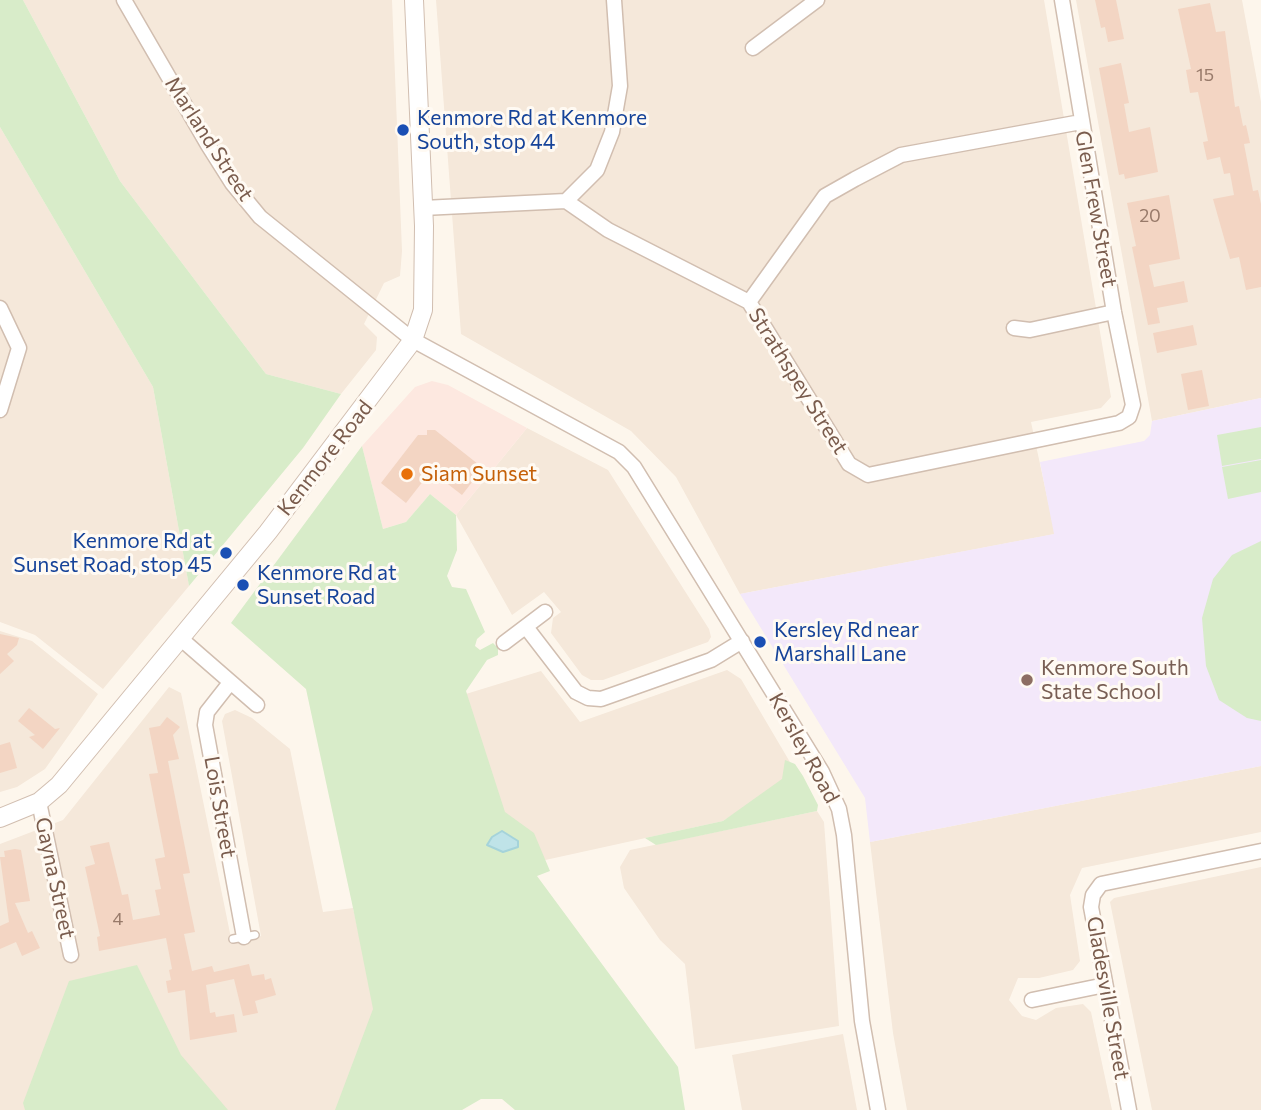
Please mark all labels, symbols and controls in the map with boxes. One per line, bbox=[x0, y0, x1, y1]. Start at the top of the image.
house number: 15 bbox=[1196, 64, 1214, 86]
street label: Marland Street bbox=[159, 72, 259, 206]
place label: Kenmore Rd at Kenmore South, stop 44 bbox=[417, 105, 647, 155]
marker: Kenmore Rd at Kenmore South, stop 44 bbox=[395, 122, 411, 138]
street label: Glen Frew Street bbox=[1070, 129, 1122, 289]
house number: 20 bbox=[1139, 205, 1161, 227]
street label: Strathspey Street bbox=[743, 303, 853, 459]
street label: Kenmore Road bbox=[272, 395, 378, 521]
place label: Siam Sunset bbox=[421, 461, 537, 487]
marker: Siam Sunset bbox=[399, 466, 415, 482]
place label: Kenmore Rd at Sunset Road, stop 45 bbox=[13, 528, 212, 578]
marker: Kenmore Rd at Sunset Road, stop 45 bbox=[218, 545, 234, 561]
place label: Kenmore Rd at Sunset Road bbox=[257, 560, 397, 610]
marker: Kenmore Rd at Sunset Road bbox=[235, 577, 251, 593]
place label: Kersley Rd near Marshall Lane bbox=[774, 617, 919, 667]
marker: Kersley Rd near Marshall Lane bbox=[752, 634, 768, 650]
place label: Kenmore South State School bbox=[1041, 655, 1189, 705]
marker: Kenmore South State School bbox=[1019, 672, 1035, 688]
street label: Kersley Road bbox=[763, 689, 845, 807]
street label: Lois Street bbox=[199, 754, 241, 860]
street label: Gayna Street bbox=[30, 815, 80, 941]
house number: 4 bbox=[113, 908, 123, 930]
street label: Gladesville Street bbox=[1081, 914, 1135, 1082]

